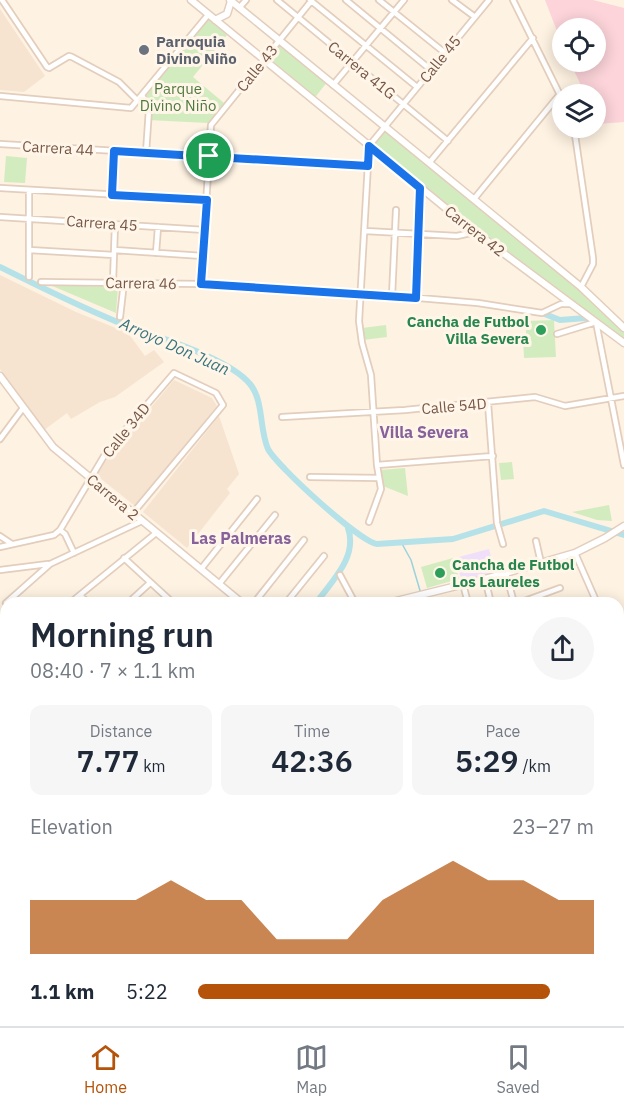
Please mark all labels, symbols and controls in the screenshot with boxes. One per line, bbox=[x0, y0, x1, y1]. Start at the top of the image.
map controls bbox=[552, 18, 606, 138]
button: locate bbox=[552, 18, 606, 72]
place label: Parroquia Divino Niño bbox=[156, 32, 237, 68]
street label: Calle 45 bbox=[415, 32, 465, 86]
street label: Carrera 41G bbox=[324, 37, 400, 103]
street label: Calle 43 bbox=[232, 41, 282, 95]
marker: Parroquia Divino Niño bbox=[137, 43, 151, 57]
park label: Parque Divino Niño bbox=[140, 79, 216, 115]
button: layers bbox=[552, 84, 606, 138]
pin bbox=[183, 130, 234, 181]
street label: Carrera 44 bbox=[22, 137, 94, 159]
icon: arrive bbox=[192, 139, 225, 172]
street label: Carrera 42 bbox=[441, 202, 509, 260]
street label: Carrera 45 bbox=[66, 211, 138, 235]
street label: Carrera 46 bbox=[105, 273, 177, 293]
place label: Cancha de Futbol Villa Severa bbox=[407, 312, 529, 348]
water label: Arroyo Don Juan bbox=[116, 313, 233, 379]
marker: Cancha de Futbol Villa Severa bbox=[534, 323, 548, 337]
street label: Calle 54D bbox=[421, 394, 487, 418]
street label: Calle 34D bbox=[98, 399, 154, 461]
district label: Villa Severa bbox=[379, 422, 469, 442]
street label: Carrera 2 bbox=[83, 470, 143, 524]
district label: Las Palmeras bbox=[191, 528, 291, 548]
place label: Cancha de Futbol Los Laureles bbox=[452, 555, 575, 591]
marker: Cancha de Futbol Los Laureles bbox=[433, 566, 447, 580]
text: Morning run bbox=[30, 613, 214, 656]
button: share bbox=[531, 617, 594, 680]
text: 08:40 · 7 × 1.1 km bbox=[30, 657, 195, 684]
text: Distance bbox=[90, 721, 152, 741]
text: Time bbox=[294, 721, 330, 741]
text: Pace bbox=[486, 721, 520, 741]
text: 7.77 bbox=[76, 741, 139, 780]
text: 42:36 bbox=[271, 741, 353, 780]
text: 5:29 bbox=[455, 741, 519, 780]
text: km bbox=[139, 756, 166, 776]
text: /km bbox=[519, 756, 551, 776]
text: Elevation bbox=[30, 813, 113, 840]
text: 23–27 m bbox=[512, 813, 594, 840]
text: 1.1 km bbox=[30, 978, 94, 1005]
text: 5:22 bbox=[126, 978, 168, 1005]
tab: Home bbox=[84, 1041, 127, 1097]
tab: Map bbox=[295, 1041, 328, 1097]
tab: Saved bbox=[496, 1041, 540, 1097]

